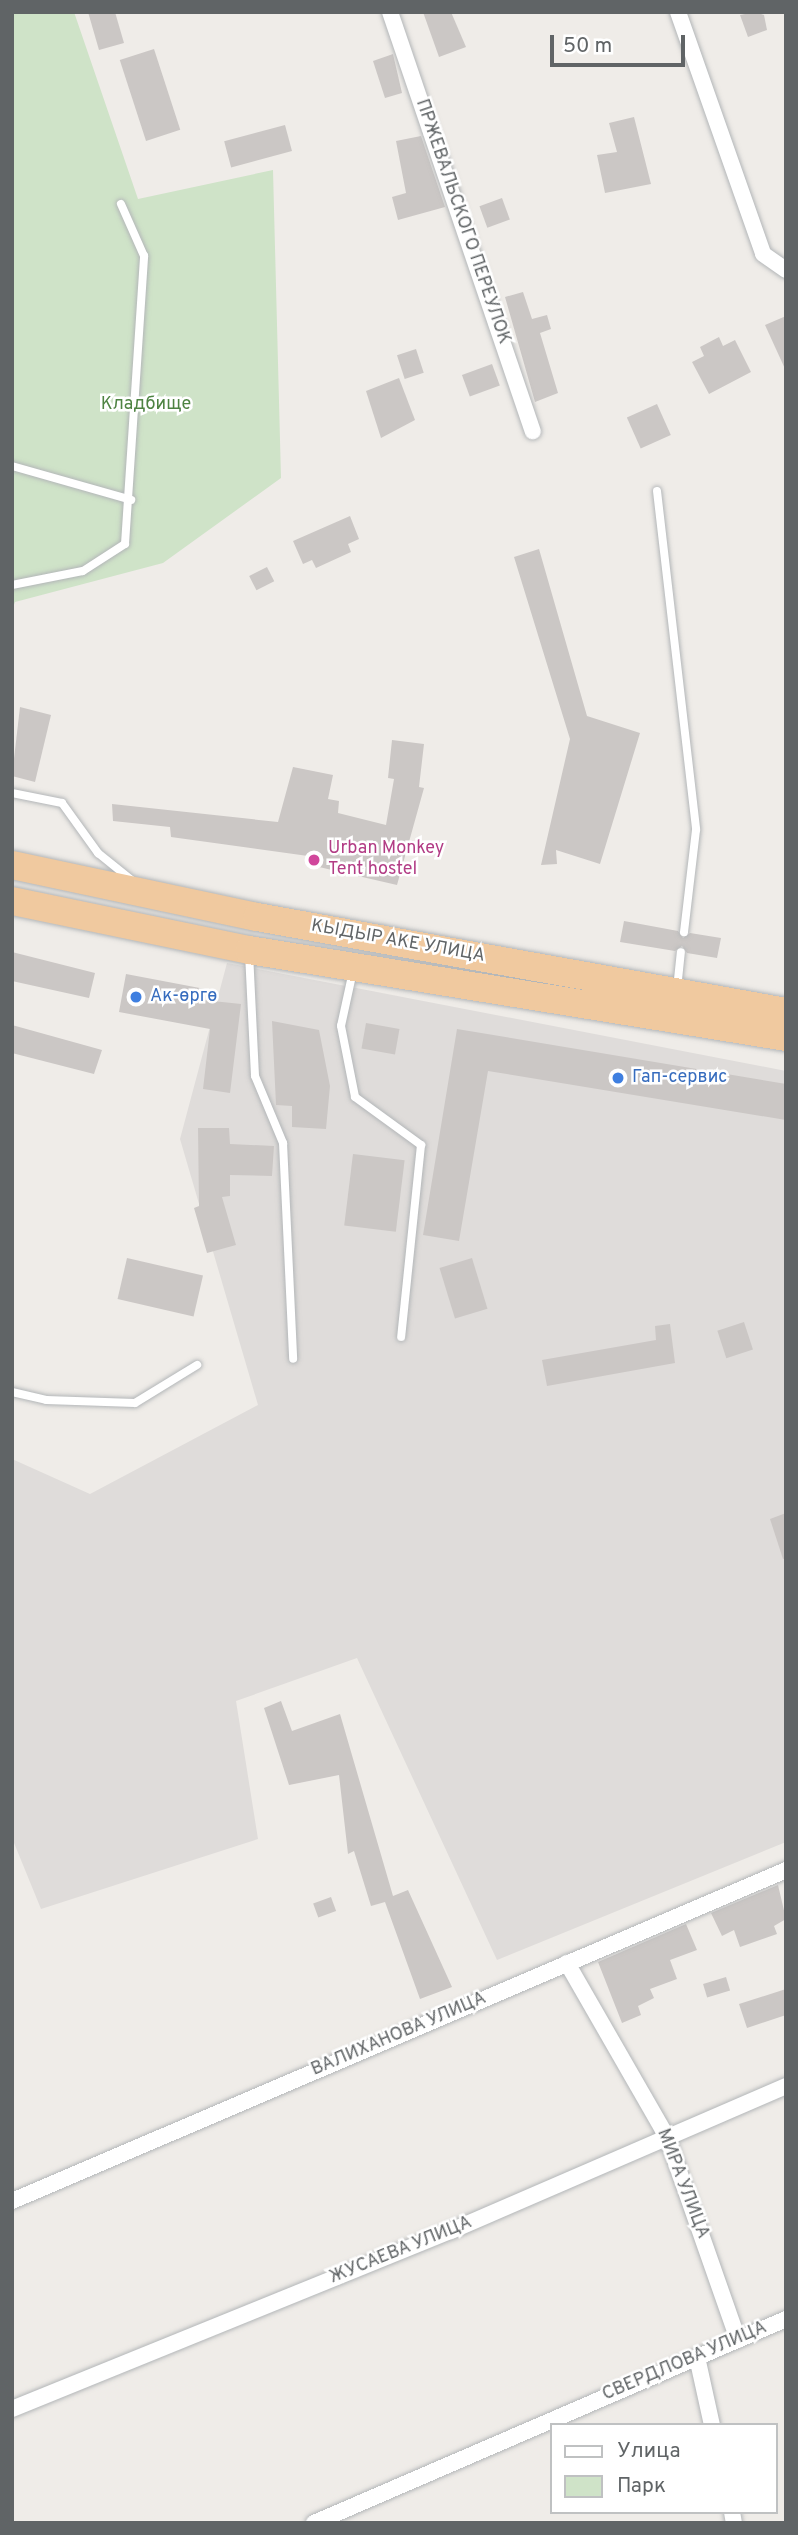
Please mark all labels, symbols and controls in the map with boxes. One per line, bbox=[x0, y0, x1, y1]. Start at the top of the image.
scale bar bbox=[553, 21, 688, 65]
text: 50 m bbox=[563, 33, 612, 60]
street label: ПРЖЕВАЛЬСКОГО ПЕРЕУЛОК bbox=[410, 97, 514, 347]
park label: Кладбище bbox=[101, 394, 191, 416]
place label: Urban Monkey Tent hostel bbox=[328, 839, 444, 882]
marker: Urban Monkey Tent hostel bbox=[306, 852, 322, 868]
street label: КЫДЫР АКЕ УЛИЦА bbox=[309, 916, 487, 968]
place label: Ак-өргө bbox=[150, 986, 217, 1008]
marker: Ак-өргө bbox=[128, 989, 144, 1005]
place label: Гап-сервис bbox=[632, 1067, 727, 1089]
marker: Гап-сервис bbox=[610, 1070, 626, 1086]
street label: ВАЛИХАНОВА УЛИЦА bbox=[308, 1988, 490, 2082]
street label: МИРА УЛИЦА bbox=[651, 2126, 713, 2242]
street label: ЖУСАЕВА УЛИЦА bbox=[326, 2212, 476, 2290]
street label: СВЕРДЛОВА УЛИЦА bbox=[599, 2317, 771, 2407]
legend bbox=[550, 2423, 777, 2514]
text: Улица bbox=[617, 2438, 681, 2465]
text: Парк bbox=[617, 2473, 666, 2500]

